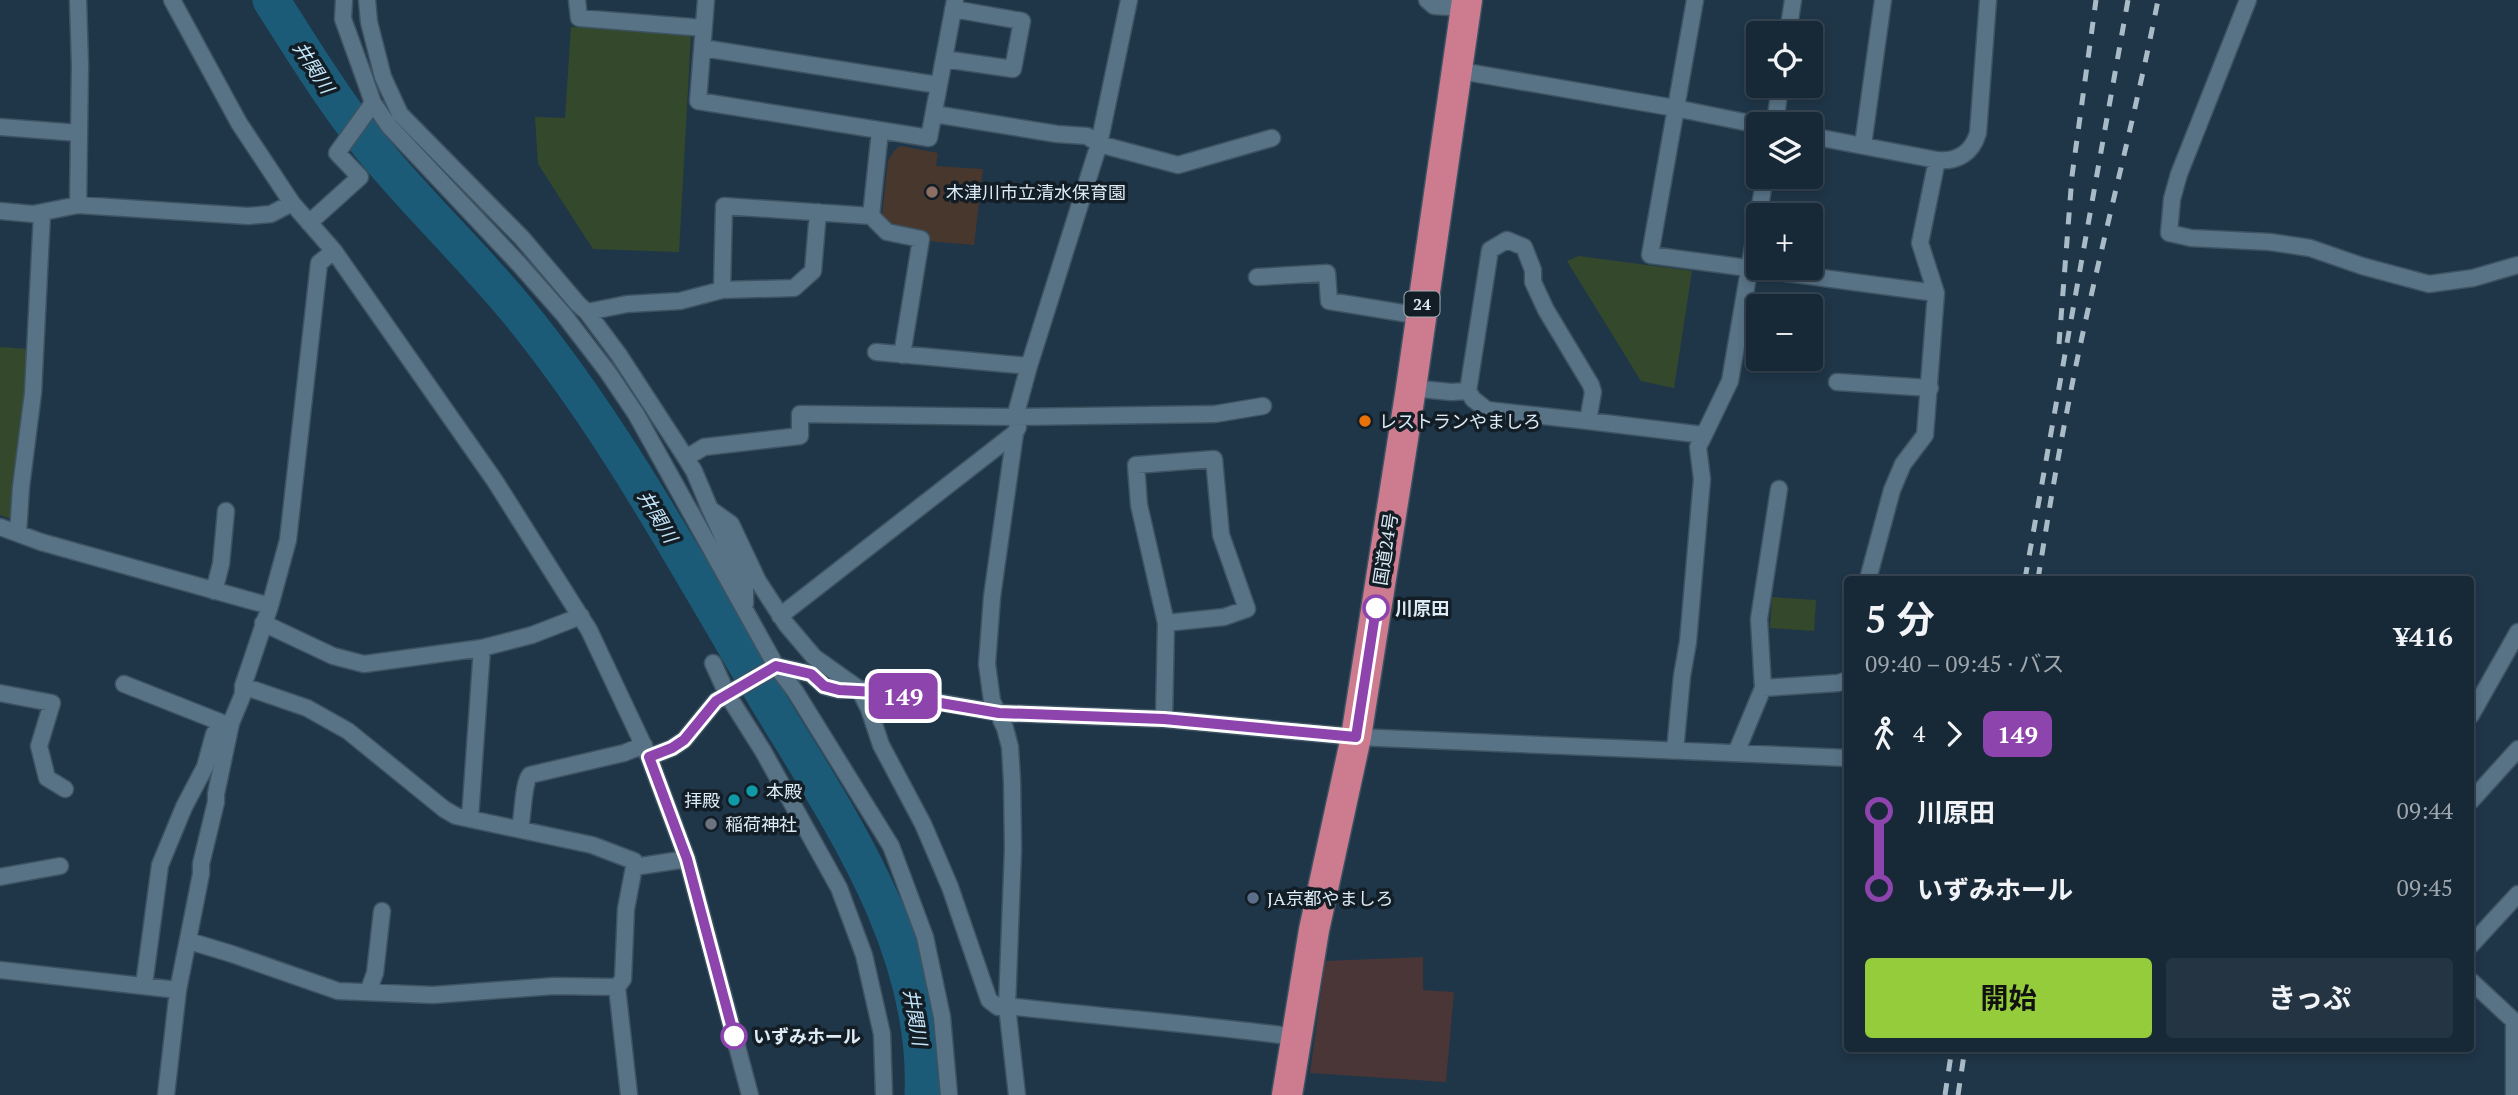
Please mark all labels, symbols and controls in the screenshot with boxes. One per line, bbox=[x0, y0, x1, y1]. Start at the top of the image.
map controls bbox=[1746, 21, 1823, 371]
button: locate bbox=[1746, 21, 1823, 98]
water label: 井関川 bbox=[288, 36, 341, 99]
button: layers bbox=[1746, 112, 1823, 189]
place label: 木津川市立清水保育園 bbox=[946, 180, 1126, 204]
marker: 木津川市立清水保育園 bbox=[924, 184, 940, 200]
button: + bbox=[1746, 203, 1823, 280]
road number: 24 bbox=[1404, 292, 1440, 316]
button: − bbox=[1746, 294, 1823, 371]
place label: レストランやましろ bbox=[1379, 409, 1541, 433]
marker: レストランやましろ bbox=[1357, 413, 1373, 429]
water label: 井関川 bbox=[633, 485, 684, 549]
street label: 国道24号 bbox=[1367, 511, 1403, 587]
text: 5 分 bbox=[1865, 594, 1935, 644]
marker: 川原田 bbox=[1363, 595, 1389, 621]
place label: 川原田 bbox=[1395, 596, 1449, 620]
text: ¥416 bbox=[2394, 619, 2453, 653]
text: 09:40 – 09:45 · バス bbox=[1865, 648, 2065, 679]
line badge: 149 bbox=[863, 673, 943, 719]
text: 149 bbox=[883, 680, 923, 712]
icon: walk bbox=[1865, 715, 1903, 753]
icon: forward bbox=[1935, 715, 1973, 753]
text: 4 bbox=[1913, 718, 1925, 749]
text: 149 bbox=[1997, 718, 2038, 750]
place label: 本殿 bbox=[766, 779, 802, 803]
marker: 本殿 bbox=[744, 783, 760, 799]
place label: 拝殿 bbox=[684, 788, 720, 812]
marker: 拝殿 bbox=[726, 792, 742, 808]
text: 川原田 bbox=[1917, 795, 1995, 829]
text: 09:44 bbox=[2396, 795, 2453, 826]
place label: 稲荷神社 bbox=[725, 812, 797, 836]
marker: 稲荷神社 bbox=[703, 816, 719, 832]
text: いずみホール bbox=[1917, 872, 2073, 906]
text: 09:45 bbox=[2396, 872, 2453, 903]
place label: JA京都やましろ bbox=[1267, 886, 1393, 910]
marker: JA京都やましろ bbox=[1245, 890, 1261, 906]
button: 開始 bbox=[1865, 958, 2152, 1038]
button: きっぷ bbox=[2166, 958, 2453, 1038]
water label: 井関川 bbox=[899, 987, 934, 1049]
marker: いずみホール bbox=[721, 1023, 747, 1049]
place label: いずみホール bbox=[753, 1024, 861, 1048]

